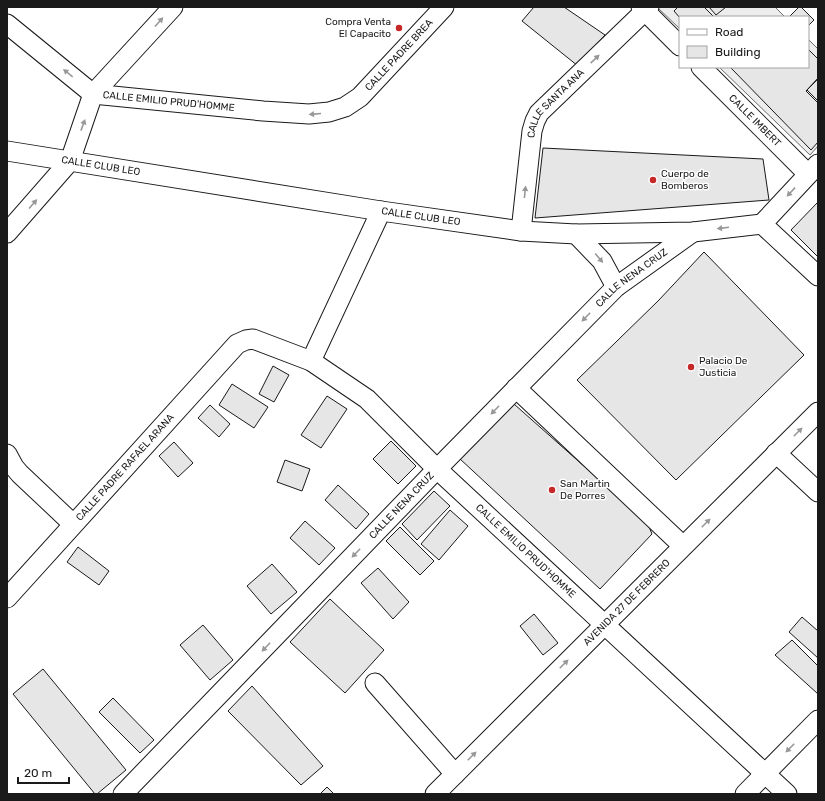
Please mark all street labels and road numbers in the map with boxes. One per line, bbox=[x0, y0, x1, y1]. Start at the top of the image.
street label: CALLE PADRE BREA bbox=[363, 17, 436, 94]
street label: CALLE SANTA ANA bbox=[525, 67, 587, 139]
street label: CALLE EMILIO PRUD'HOMME bbox=[102, 89, 235, 114]
street label: CALLE IMBERT bbox=[726, 92, 783, 149]
street label: CALLE CLUB LEO bbox=[60, 154, 141, 178]
street label: CALLE CLUB LEO bbox=[380, 205, 461, 228]
street label: CALLE NENA CRUZ bbox=[593, 246, 670, 310]
street label: CALLE PADRE RAFAEL ARANA bbox=[74, 411, 177, 524]
street label: CALLE NENA CRUZ bbox=[367, 470, 437, 541]
street label: CALLE EMILIO PRUD'HOMME bbox=[473, 502, 578, 601]
street label: AVENIDA 27 DE FEBRERO bbox=[581, 557, 673, 648]

